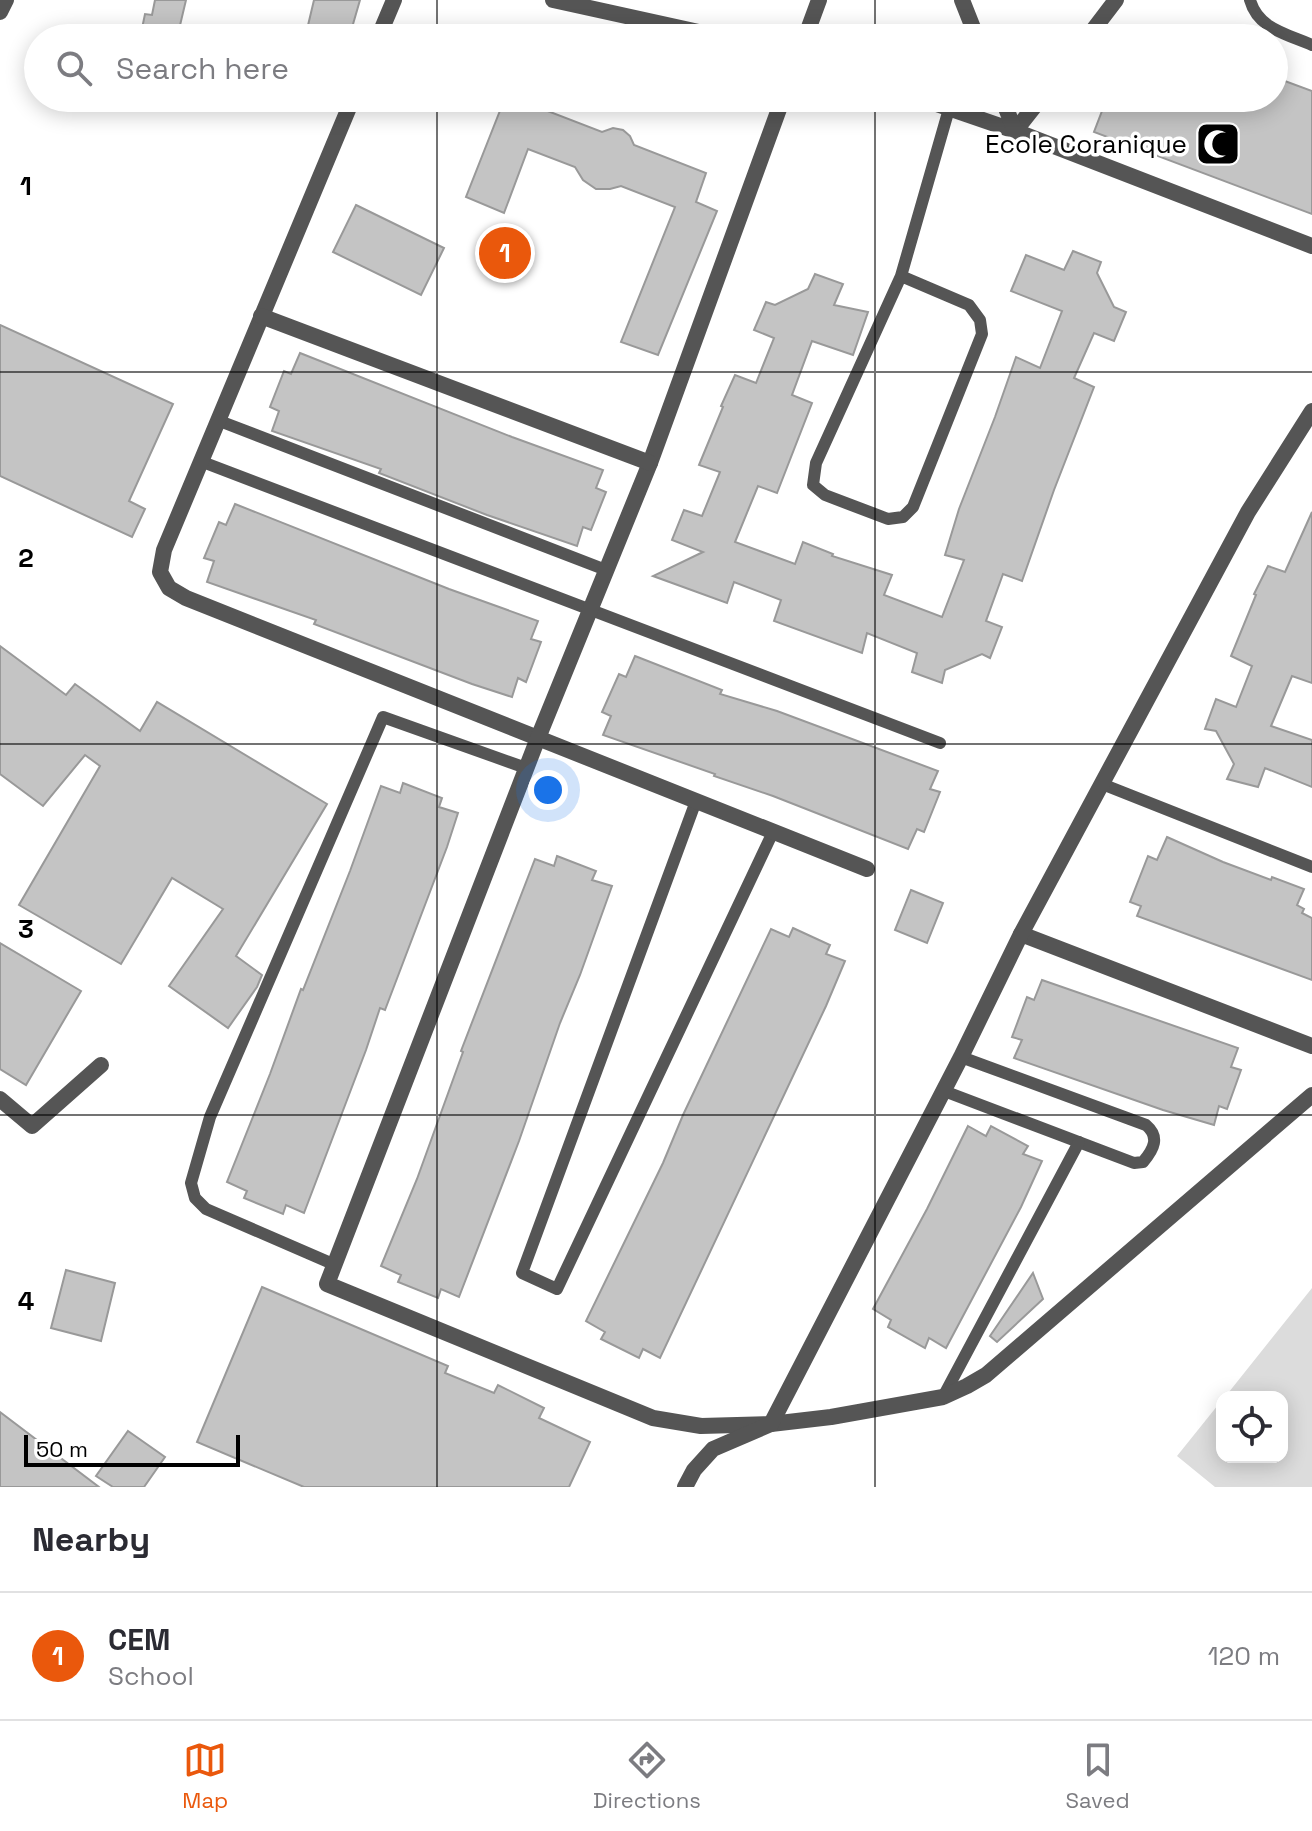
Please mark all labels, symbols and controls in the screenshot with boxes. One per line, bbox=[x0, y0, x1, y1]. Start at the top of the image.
search box bbox=[24, 24, 1288, 112]
icon: search bbox=[52, 46, 96, 90]
text: Search here bbox=[116, 49, 289, 88]
mosque icon: Ecole Coranique bbox=[1194, 120, 1242, 168]
place label: Ecole Coranique bbox=[985, 127, 1187, 161]
text: 1 bbox=[20, 169, 32, 203]
pin: 1 bbox=[479, 223, 531, 283]
text: 2 bbox=[18, 541, 34, 575]
your location bbox=[528, 770, 568, 810]
text: 3 bbox=[18, 912, 34, 946]
text: 4 bbox=[18, 1284, 34, 1318]
map controls bbox=[1216, 1391, 1288, 1463]
button: locate bbox=[1216, 1391, 1288, 1463]
scale bar bbox=[24, 1431, 240, 1467]
text: 50 m bbox=[36, 1435, 88, 1463]
text: Nearby bbox=[32, 1518, 150, 1561]
text: CEM bbox=[108, 1620, 170, 1659]
text: 1 bbox=[52, 1639, 64, 1673]
text: 120 m bbox=[1208, 1639, 1280, 1673]
text: School bbox=[108, 1659, 194, 1693]
tab: Map bbox=[182, 1738, 228, 1814]
tab: Directions bbox=[593, 1738, 701, 1814]
tab: Saved bbox=[1065, 1738, 1130, 1814]

